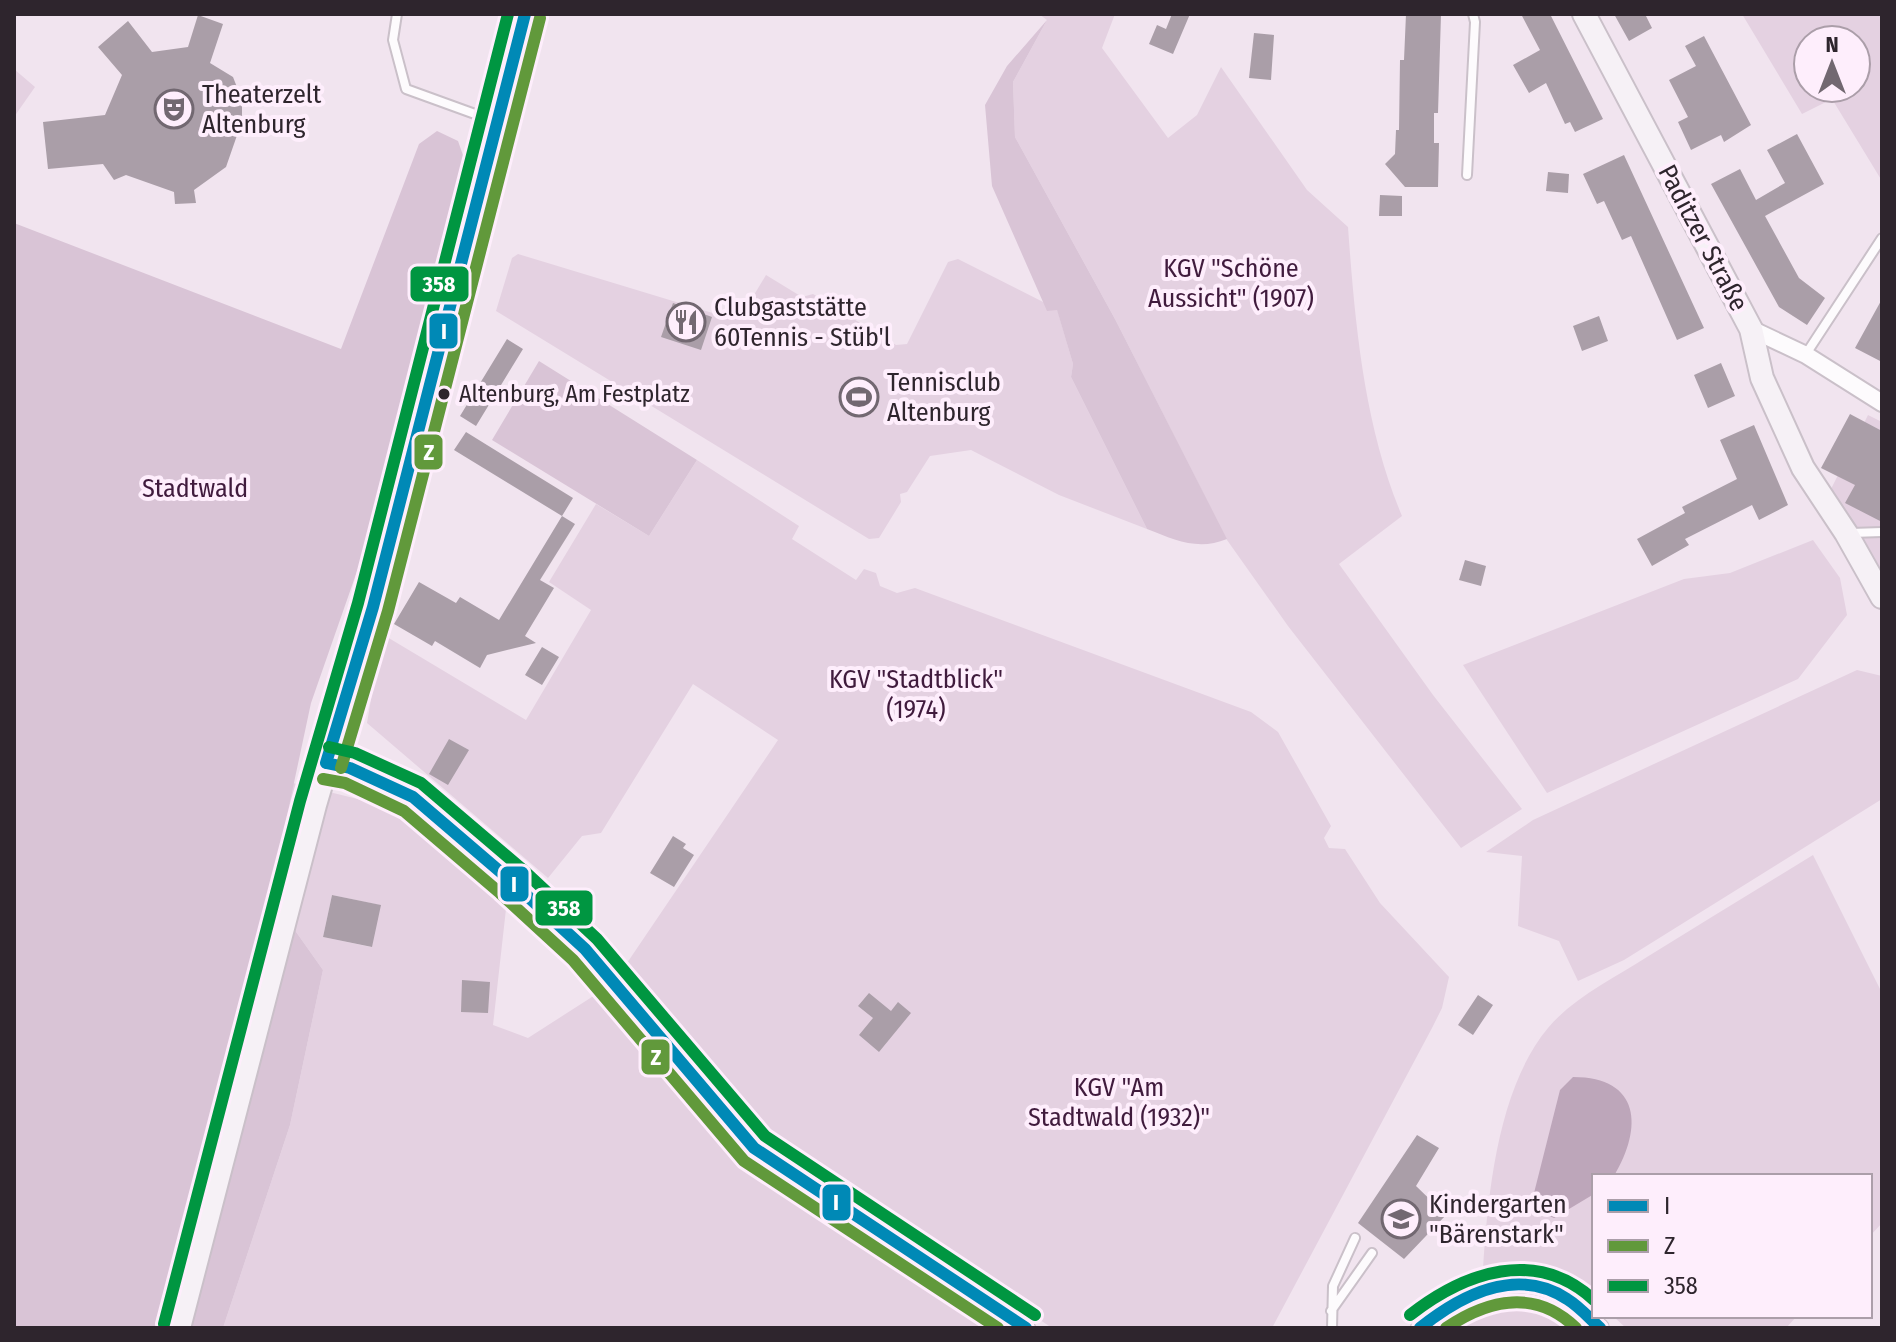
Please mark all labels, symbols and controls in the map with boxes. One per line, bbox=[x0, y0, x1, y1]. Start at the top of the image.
north arrow bbox=[1792, 24, 1872, 104]
text: N bbox=[1825, 31, 1839, 58]
place label: Theaterzelt Altenburg bbox=[202, 79, 322, 140]
theatre icon: Theaterzelt Altenburg bbox=[153, 88, 195, 130]
street label: Paditzer Straße bbox=[1651, 160, 1755, 316]
park label: KGV "Schöne Aussicht" (1907) bbox=[1148, 253, 1314, 314]
line badge: 358 bbox=[409, 265, 470, 303]
text: 358 bbox=[422, 271, 456, 298]
place label: Clubgaststätte 60Tennis - Stüb'l bbox=[714, 292, 891, 353]
restaurant icon: Clubgaststätte 60Tennis - Stüb'l bbox=[665, 301, 707, 343]
line badge: I bbox=[428, 312, 459, 350]
text: I bbox=[441, 318, 447, 345]
place label: Tennisclub Altenburg bbox=[887, 367, 1001, 428]
sports icon: Tennisclub Altenburg bbox=[838, 376, 880, 418]
place label: Altenburg, Am Festplatz bbox=[459, 380, 690, 408]
marker: Altenburg, Am Festplatz bbox=[436, 386, 452, 402]
line badge: Z bbox=[413, 433, 444, 471]
text: Z bbox=[424, 439, 435, 466]
park label: Stadtwald bbox=[142, 473, 248, 504]
park label: KGV "Stadtblick" (1974) bbox=[829, 664, 1003, 725]
line badge: I bbox=[499, 865, 530, 903]
text: I bbox=[511, 871, 517, 898]
line badge: 358 bbox=[534, 889, 594, 927]
text: 358 bbox=[547, 895, 581, 922]
line badge: Z bbox=[640, 1038, 671, 1076]
text: Z bbox=[651, 1044, 662, 1071]
park label: KGV "Am Stadtwald (1932)" bbox=[1028, 1072, 1210, 1133]
legend bbox=[1592, 1174, 1872, 1318]
line badge: I bbox=[821, 1183, 852, 1222]
text: I bbox=[833, 1189, 839, 1216]
place label: Kindergarten "Bärenstark" bbox=[1429, 1189, 1567, 1250]
text: I bbox=[1664, 1192, 1670, 1220]
school or university icon: Kindergarten "Bärenstark" bbox=[1380, 1198, 1422, 1240]
text: Z bbox=[1664, 1232, 1675, 1260]
text: 358 bbox=[1664, 1272, 1698, 1300]

